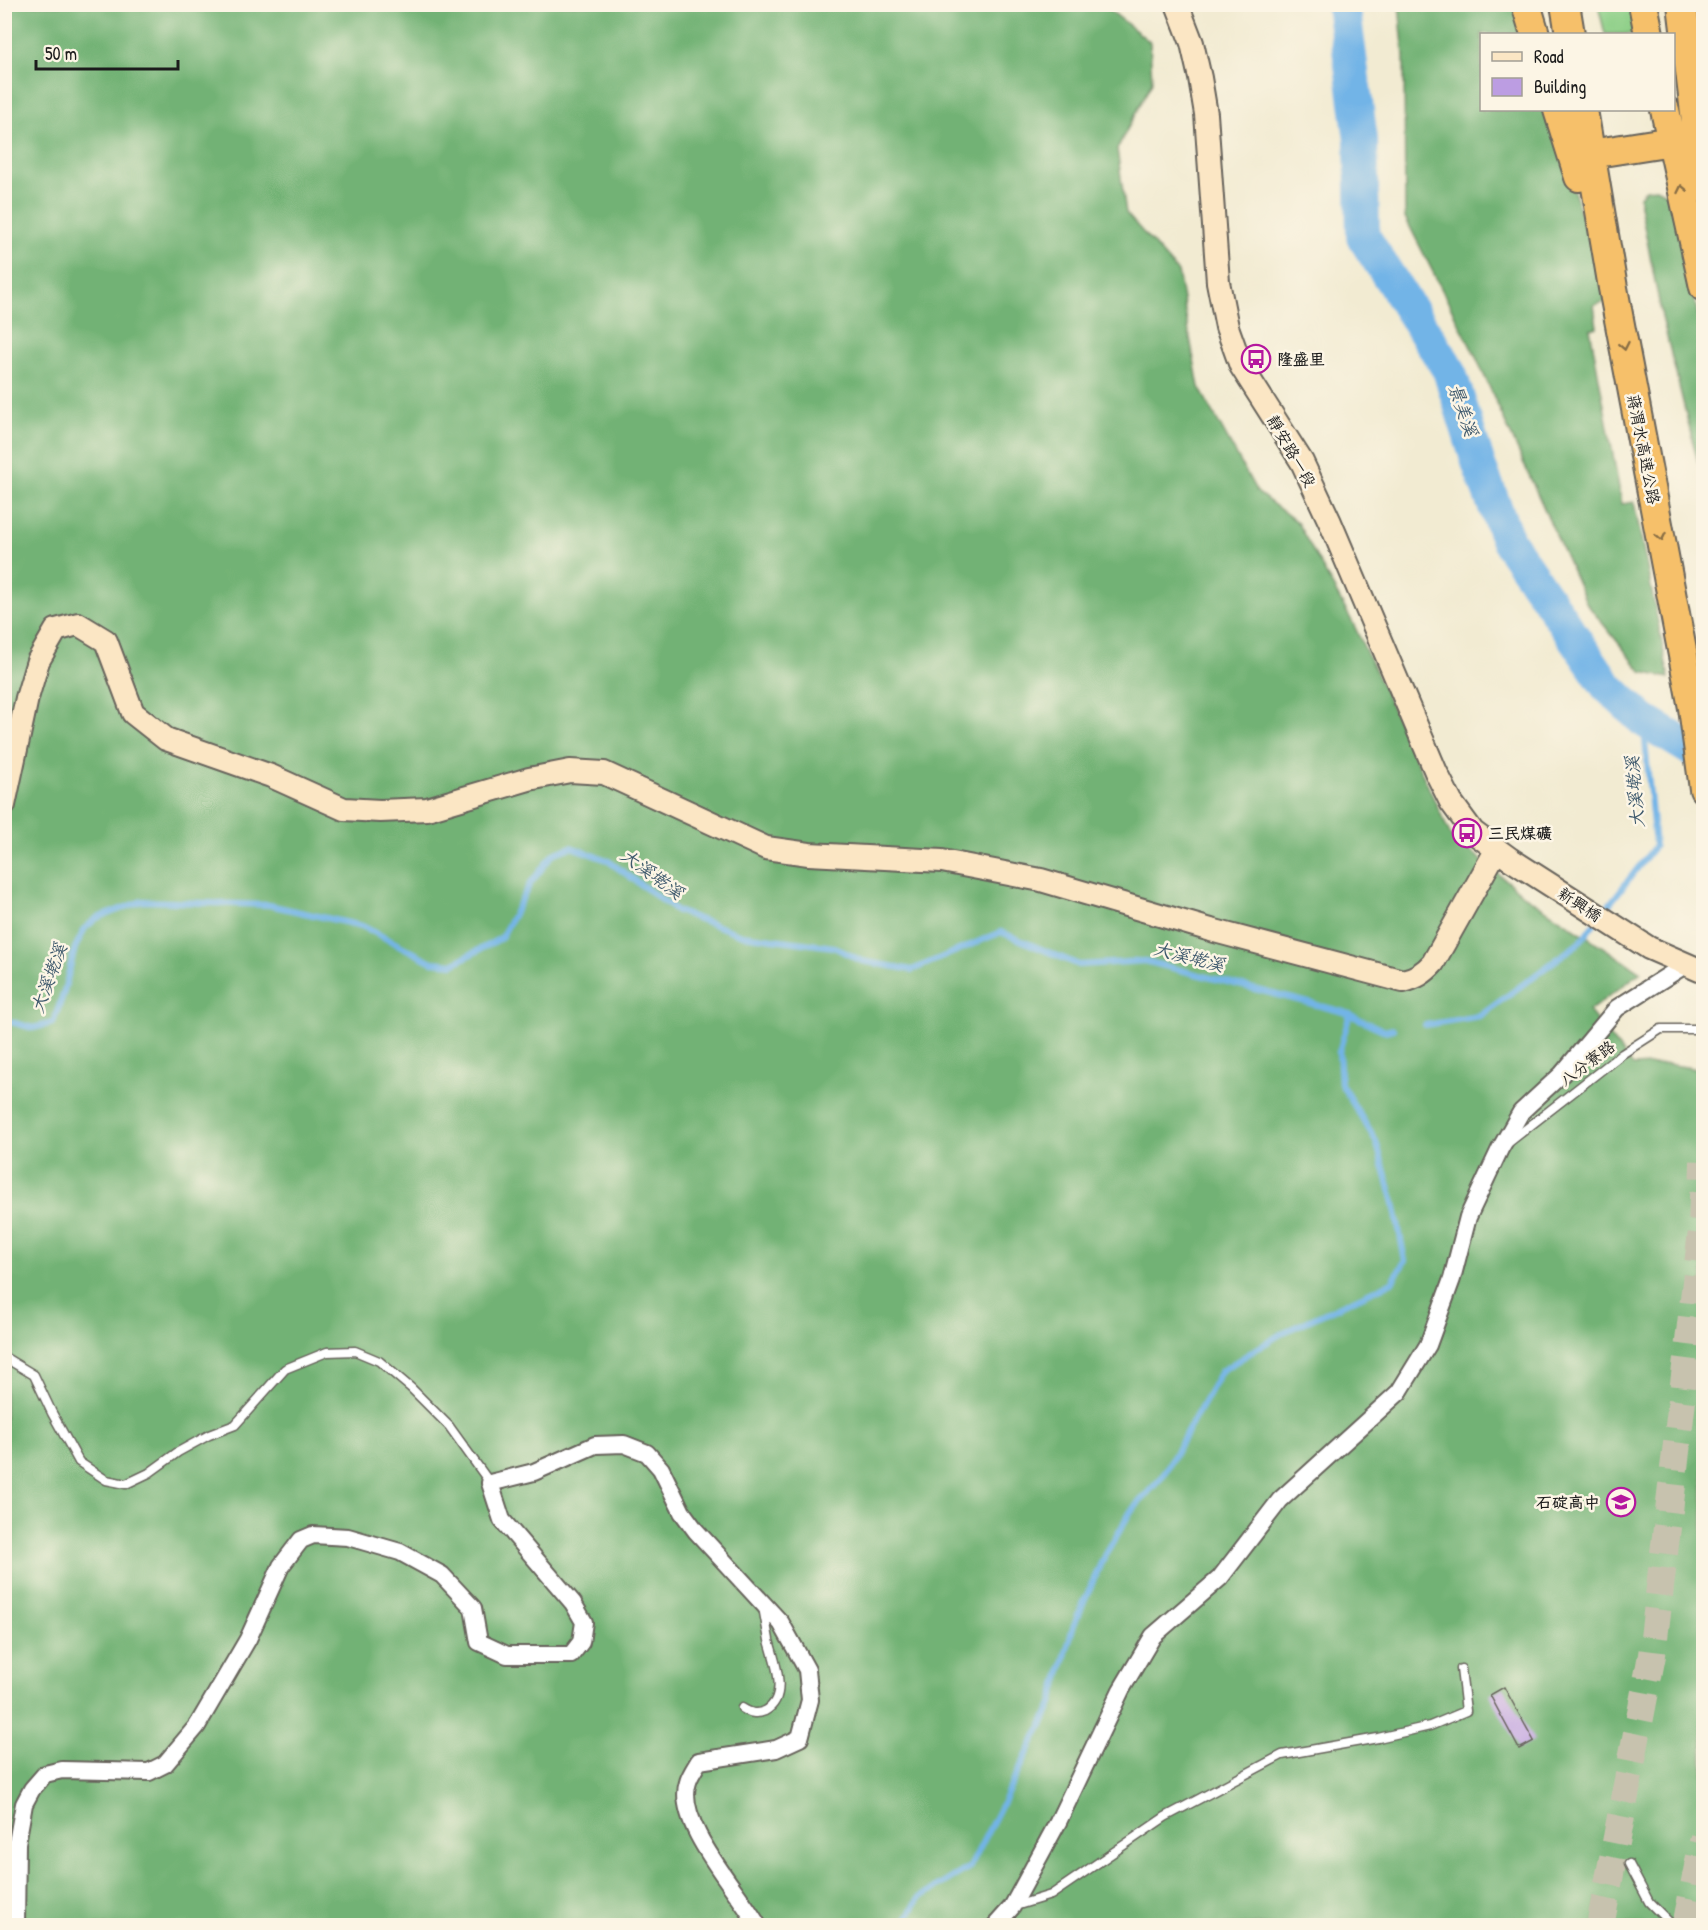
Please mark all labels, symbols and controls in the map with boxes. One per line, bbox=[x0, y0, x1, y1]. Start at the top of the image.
scale bar bbox=[36, 33, 178, 71]
legend bbox=[1480, 33, 1675, 111]
text: 50 m bbox=[45, 41, 77, 66]
text: Road bbox=[1534, 44, 1564, 69]
text: Building bbox=[1534, 74, 1586, 99]
one-way arrow bbox=[1677, 184, 1690, 194]
one-way arrow bbox=[1617, 340, 1630, 350]
bus stop icon: 隆盛里 bbox=[1240, 343, 1272, 375]
place label: 隆盛里 bbox=[1277, 348, 1325, 370]
water label: 景美溪 bbox=[1443, 380, 1484, 440]
street label: 蔣渭水高速公路 bbox=[1623, 392, 1665, 506]
street label: 靜安路一段 bbox=[1262, 411, 1322, 491]
one-way arrow bbox=[1654, 532, 1667, 542]
water label: 大溪墘溪 bbox=[1619, 754, 1650, 829]
bus stop icon: 三民煤礦 bbox=[1451, 817, 1483, 849]
place label: 三民煤礦 bbox=[1488, 822, 1552, 844]
water label: 大溪墘溪 bbox=[616, 842, 690, 905]
street label: 新興橋 bbox=[1554, 882, 1606, 926]
water label: 大溪墘溪 bbox=[1151, 936, 1228, 978]
water label: 大溪墘溪 bbox=[24, 939, 73, 1016]
street label: 八分寮路 bbox=[1555, 1035, 1619, 1091]
school or university icon: 石碇高中 bbox=[1605, 1486, 1637, 1518]
place label: 石碇高中 bbox=[1536, 1491, 1600, 1513]

